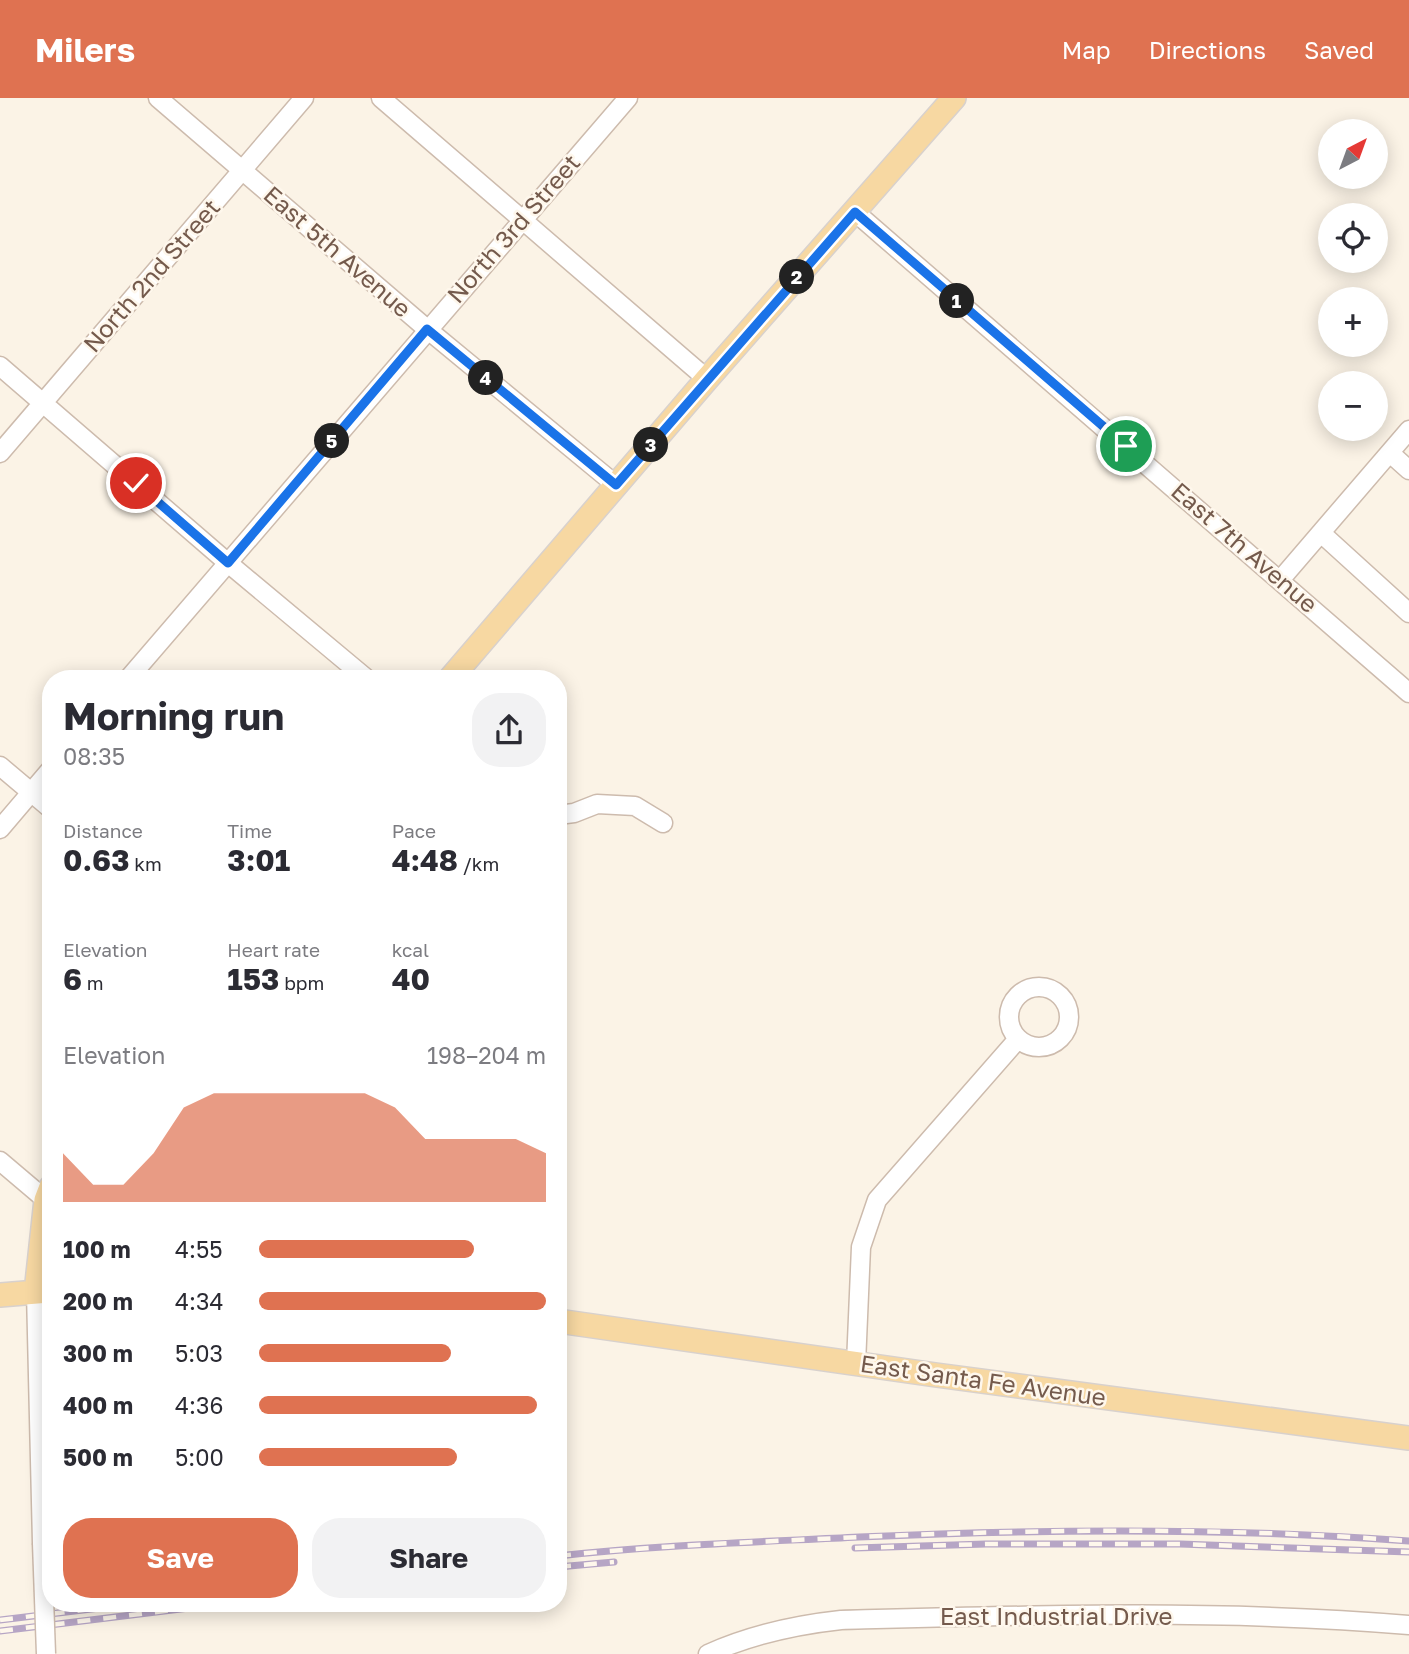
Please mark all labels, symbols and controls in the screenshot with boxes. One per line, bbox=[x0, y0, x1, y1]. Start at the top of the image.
text: Milers bbox=[35, 30, 135, 69]
text: Map bbox=[1062, 35, 1111, 64]
text: Directions bbox=[1149, 35, 1266, 64]
text: Saved bbox=[1304, 35, 1374, 64]
north arrow bbox=[1318, 119, 1388, 189]
map controls bbox=[1318, 119, 1388, 441]
street label: North 3rd Street bbox=[440, 148, 585, 308]
street label: East 5th Avenue bbox=[259, 179, 417, 323]
street label: North 2nd Street bbox=[77, 193, 225, 357]
button: locate bbox=[1318, 203, 1388, 273]
pin: 2 bbox=[780, 260, 814, 294]
text: 2 bbox=[791, 265, 802, 288]
pin: 1 bbox=[940, 284, 974, 318]
button: + bbox=[1318, 287, 1388, 357]
text: 1 bbox=[952, 289, 961, 312]
pin: 4 bbox=[468, 360, 504, 396]
text: 4 bbox=[480, 366, 491, 389]
button: − bbox=[1318, 371, 1388, 441]
pin bbox=[1096, 416, 1156, 476]
pin: 5 bbox=[314, 424, 350, 458]
icon: arrive bbox=[1107, 427, 1145, 465]
pin: 3 bbox=[634, 428, 668, 462]
text: 5 bbox=[326, 429, 337, 452]
text: 3 bbox=[645, 433, 656, 456]
pin bbox=[106, 453, 166, 513]
icon: check bbox=[117, 464, 155, 502]
street label: East 7th Avenue bbox=[1166, 476, 1324, 618]
text: Morning run bbox=[63, 693, 284, 738]
button: share bbox=[472, 693, 546, 767]
text: 08:35 bbox=[63, 742, 125, 770]
text: Distance bbox=[63, 819, 143, 842]
text: Time bbox=[227, 819, 272, 842]
text: Pace bbox=[392, 819, 436, 842]
text: 0.63 bbox=[63, 842, 129, 878]
text: 3:01 bbox=[227, 842, 290, 878]
text: 4:48 bbox=[392, 842, 458, 878]
text: km bbox=[129, 852, 162, 875]
text: /km bbox=[458, 852, 499, 875]
text: Elevation bbox=[63, 938, 148, 961]
text: Heart rate bbox=[227, 938, 320, 961]
text: kcal bbox=[392, 938, 429, 961]
text: 6 bbox=[63, 961, 82, 997]
text: 153 bbox=[227, 961, 279, 997]
text: 40 bbox=[392, 961, 430, 997]
text: m bbox=[82, 971, 104, 994]
text: bpm bbox=[279, 971, 324, 994]
text: Elevation bbox=[63, 1041, 165, 1069]
text: 198–204 m bbox=[427, 1041, 546, 1069]
text: 100 m bbox=[63, 1235, 131, 1263]
text: 4:55 bbox=[175, 1235, 223, 1263]
text: 200 m bbox=[63, 1287, 133, 1315]
text: 4:34 bbox=[175, 1287, 223, 1315]
text: 300 m bbox=[63, 1339, 133, 1367]
text: 5:03 bbox=[175, 1339, 223, 1367]
street label: East Santa Fe Avenue bbox=[859, 1348, 1108, 1411]
text: 400 m bbox=[63, 1391, 133, 1419]
text: 4:36 bbox=[175, 1391, 223, 1419]
text: 500 m bbox=[63, 1443, 133, 1471]
text: 5:00 bbox=[175, 1443, 224, 1471]
button: Save bbox=[63, 1518, 298, 1598]
button: Share bbox=[312, 1518, 546, 1598]
street label: East Industrial Drive bbox=[940, 1601, 1172, 1630]

